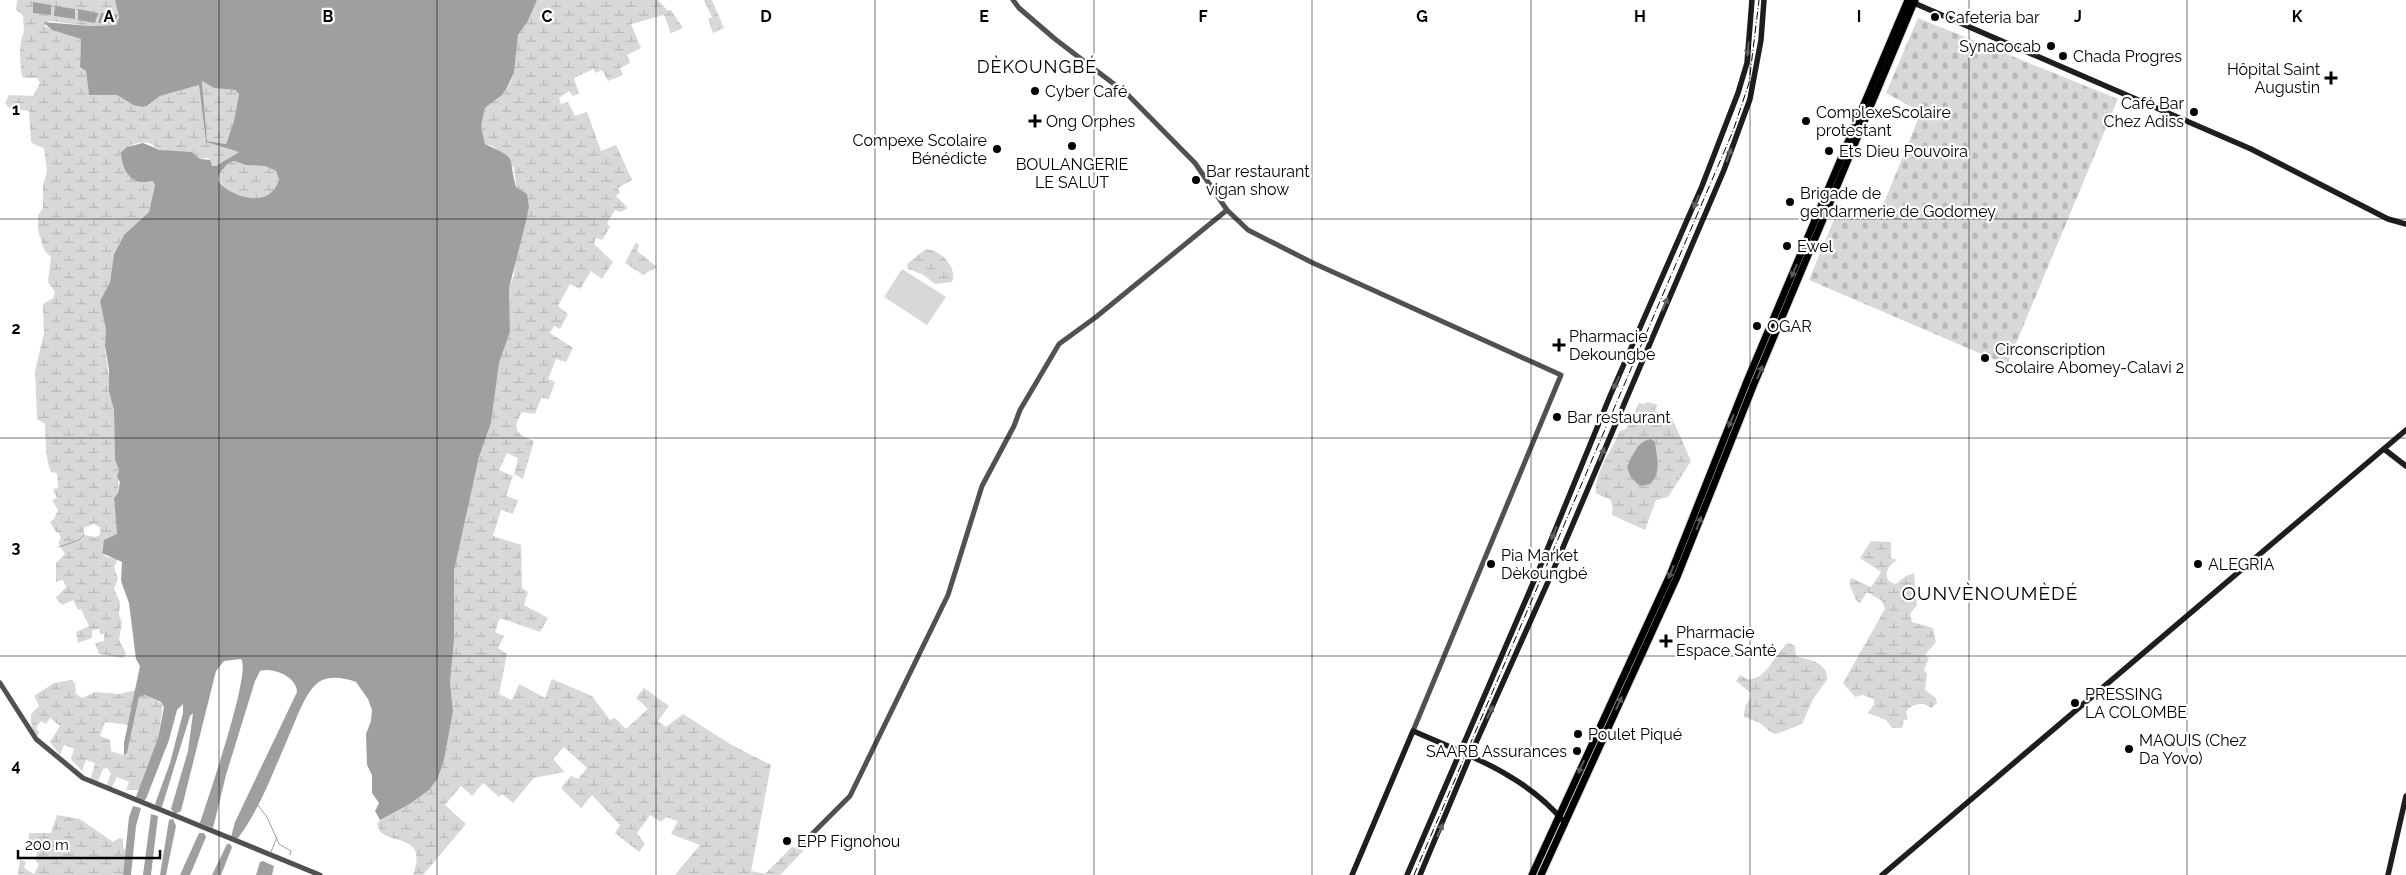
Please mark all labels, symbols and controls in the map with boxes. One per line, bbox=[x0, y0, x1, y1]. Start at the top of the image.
text: A bbox=[104, 7, 115, 26]
text: B bbox=[323, 7, 334, 26]
text: C bbox=[542, 7, 553, 26]
text: D bbox=[760, 7, 772, 26]
text: E bbox=[979, 7, 989, 26]
text: F bbox=[1198, 7, 1208, 26]
text: G bbox=[1416, 7, 1428, 26]
text: H bbox=[1634, 7, 1646, 26]
text: I bbox=[1857, 7, 1861, 26]
text: J bbox=[2074, 7, 2082, 26]
text: K bbox=[2292, 7, 2303, 26]
place label: Cafeteria bar bbox=[1945, 8, 2040, 27]
marker: Cafeteria bar bbox=[1929, 11, 1941, 23]
place label: Synacocab bbox=[1959, 37, 2041, 56]
marker: Synacocab bbox=[2045, 40, 2057, 52]
one-way arrow bbox=[1744, 41, 1752, 57]
place label: Chada Progres bbox=[2073, 47, 2182, 66]
marker: Chada Progres bbox=[2057, 50, 2069, 62]
district label: DÈKOUNGBÉ bbox=[977, 55, 1097, 77]
place label: Hôpital Saint Augustin bbox=[2227, 60, 2321, 97]
marker: Hôpital Saint Augustin bbox=[2324, 71, 2338, 85]
place label: Cyber Café bbox=[1045, 82, 1127, 101]
marker: Cyber Café bbox=[1029, 85, 1041, 97]
place label: Café Bar Chez Adiss bbox=[2103, 94, 2184, 131]
text: 1 bbox=[12, 100, 20, 119]
place label: ComplexeScolaire protestant bbox=[1816, 103, 1951, 140]
marker: Café Bar Chez Adiss bbox=[2188, 106, 2200, 118]
place label: Ong Orphes bbox=[1046, 112, 1135, 131]
marker: Ong Orphes bbox=[1028, 114, 1042, 128]
marker: ComplexeScolaire protestant bbox=[1800, 115, 1812, 127]
place label: Compexe Scolaire Bénédicte bbox=[852, 131, 987, 168]
marker: BOULANGERIE LE SALUT bbox=[1066, 140, 1078, 152]
place label: Ets Dieu Pouvoira bbox=[1839, 142, 1968, 161]
marker: Compexe Scolaire Bénédicte bbox=[991, 143, 1003, 155]
marker: Ets Dieu Pouvoira bbox=[1823, 145, 1835, 157]
one-way arrow bbox=[1725, 147, 1733, 162]
place label: BOULANGERIE LE SALUT bbox=[1016, 155, 1129, 192]
place label: Bar restaurant vigan show bbox=[1206, 162, 1310, 199]
marker: Bar restaurant vigan show bbox=[1190, 174, 1202, 186]
place label: Brigade de gendarmerie de Godomey bbox=[1800, 184, 1996, 221]
one-way arrow bbox=[1691, 195, 1699, 209]
marker: Brigade de gendarmerie de Godomey bbox=[1784, 196, 1796, 208]
place label: Ewel bbox=[1797, 237, 1834, 256]
marker: Ewel bbox=[1781, 240, 1793, 252]
one-way arrow bbox=[1789, 264, 1797, 278]
one-way arrow bbox=[1662, 297, 1670, 311]
place label: OGAR bbox=[1767, 317, 1812, 336]
text: 2 bbox=[11, 319, 21, 338]
marker: OGAR bbox=[1751, 320, 1763, 332]
place label: Pharmacie Dekoungbe bbox=[1569, 327, 1655, 364]
marker: Pharmacie Dekoungbe bbox=[1553, 339, 1565, 351]
place label: Circonscription Scolaire Abomey-Calavi 2 bbox=[1995, 340, 2184, 377]
marker: Circonscription Scolaire Abomey-Calavi 2 bbox=[1979, 352, 1991, 364]
one-way arrow bbox=[1756, 365, 1764, 379]
one-way arrow bbox=[1612, 376, 1620, 390]
place label: Bar restaurant bbox=[1567, 408, 1671, 427]
marker: Bar restaurant bbox=[1551, 411, 1563, 423]
one-way arrow bbox=[1727, 414, 1735, 429]
one-way arrow bbox=[1598, 447, 1606, 461]
one-way arrow bbox=[1695, 515, 1703, 530]
one-way arrow bbox=[1550, 526, 1558, 540]
text: 3 bbox=[12, 538, 21, 557]
place label: Pia Market Dèkoungbé bbox=[1501, 546, 1587, 583]
place label: ALEGRIA bbox=[2208, 555, 2275, 574]
marker: Pia Market Dèkoungbé bbox=[1485, 558, 1497, 570]
marker: ALEGRIA bbox=[2192, 558, 2204, 570]
one-way arrow bbox=[1667, 565, 1675, 580]
district label: OUNVÈNOUMÈDÉ bbox=[1902, 582, 2078, 604]
place label: Pharmacie Espace Santé bbox=[1676, 623, 1777, 660]
marker: Pharmacie Espace Santé bbox=[1660, 635, 1672, 647]
place label: PRESSING LA COLOMBE bbox=[2085, 685, 2187, 722]
one-way arrow bbox=[1615, 696, 1623, 711]
marker: PRESSING LA COLOMBE bbox=[2069, 697, 2081, 709]
one-way arrow bbox=[1486, 705, 1494, 719]
place label: Poulet Piqué bbox=[1588, 725, 1682, 744]
marker: Poulet Piqué bbox=[1572, 728, 1584, 740]
place label: MAQUIS (Chez Da Yovo) bbox=[2139, 731, 2247, 768]
place label: SAARB Assurances bbox=[1426, 742, 1567, 761]
marker: MAQUIS (Chez Da Yovo) bbox=[2123, 743, 2135, 755]
marker: SAARB Assurances bbox=[1571, 745, 1583, 757]
text: 4 bbox=[11, 756, 21, 775]
one-way arrow bbox=[1577, 760, 1585, 774]
one-way arrow bbox=[1436, 823, 1444, 837]
scale bar bbox=[18, 828, 160, 860]
place label: EPP Fignohou bbox=[797, 832, 900, 851]
marker: EPP Fignohou bbox=[781, 835, 793, 847]
text: 200 m bbox=[25, 836, 69, 854]

